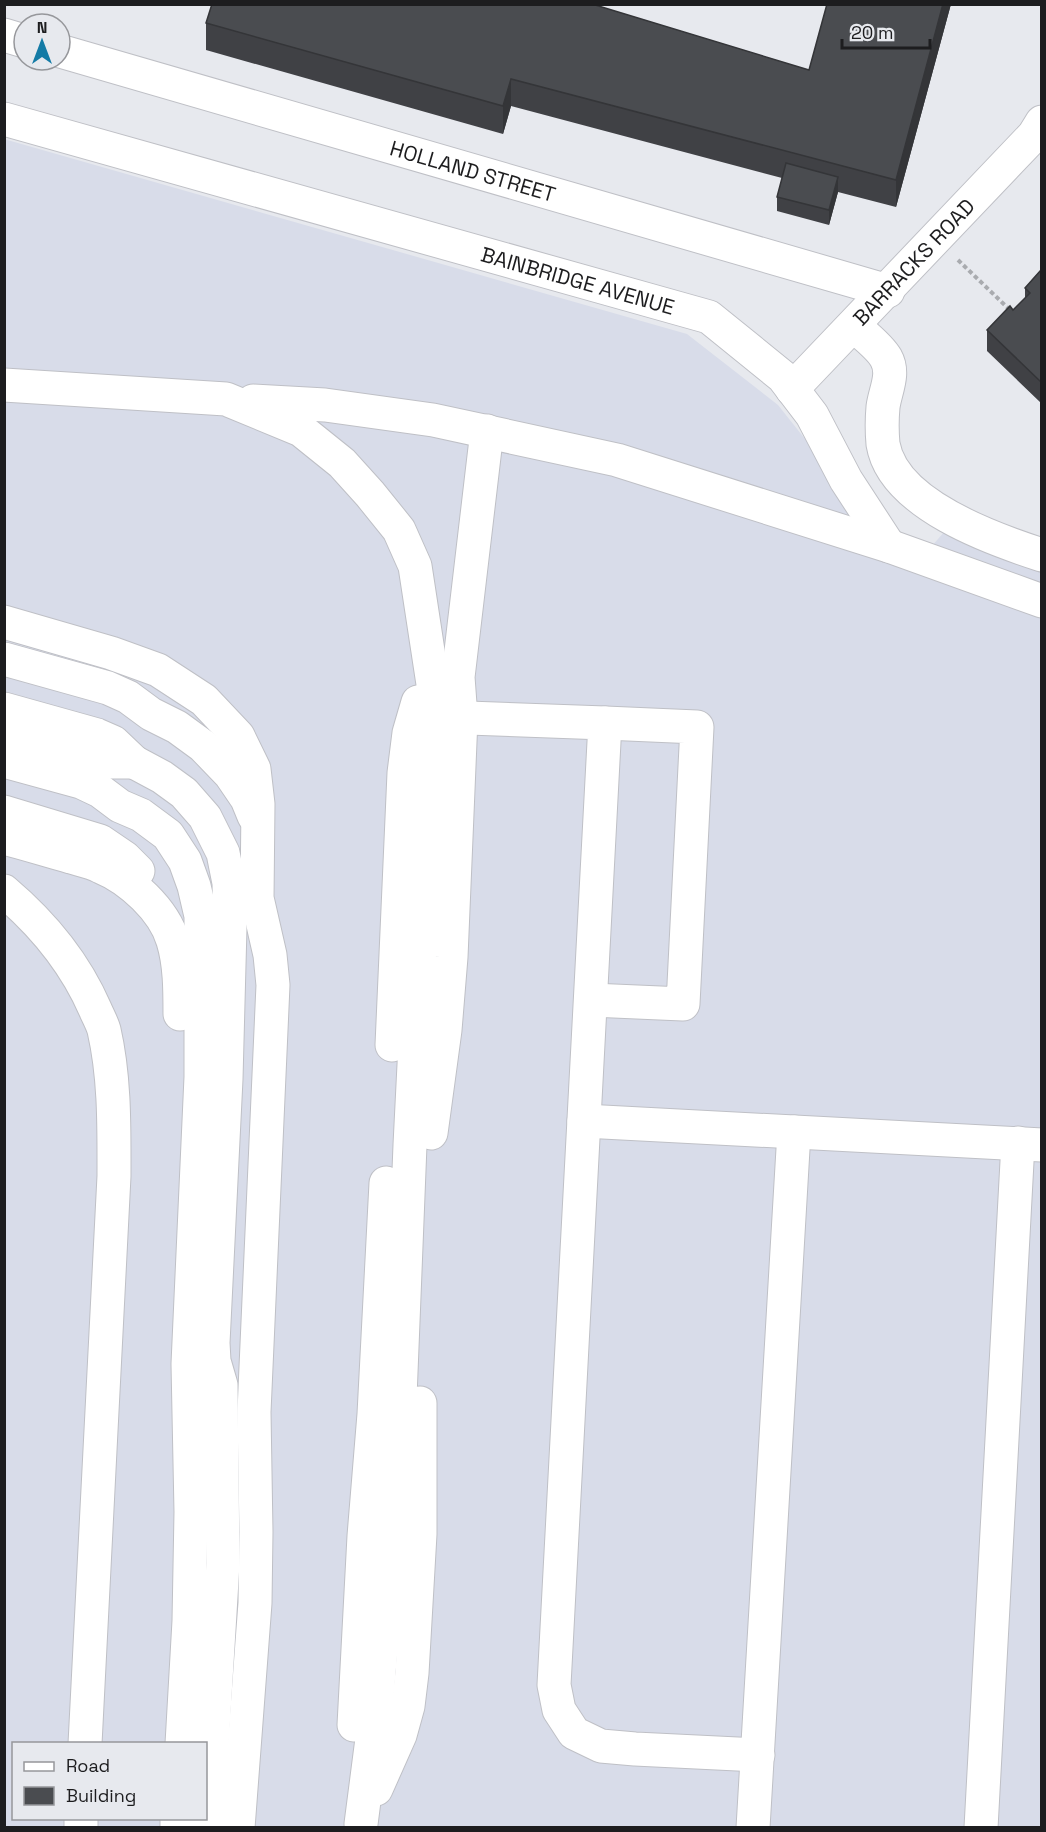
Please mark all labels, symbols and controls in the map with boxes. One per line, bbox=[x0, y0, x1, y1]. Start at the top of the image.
north arrow bbox=[12, 12, 72, 72]
scale bar bbox=[842, 12, 930, 50]
text: N bbox=[37, 17, 47, 38]
text: 20 m bbox=[851, 21, 894, 44]
street label: HOLLAND STREET bbox=[387, 134, 559, 208]
street label: BARRACKS ROAD bbox=[847, 192, 980, 331]
street label: BAINBRIDGE AVENUE bbox=[478, 240, 678, 320]
legend bbox=[12, 1742, 207, 1820]
text: Road bbox=[66, 1754, 110, 1777]
text: Building bbox=[66, 1784, 136, 1807]

